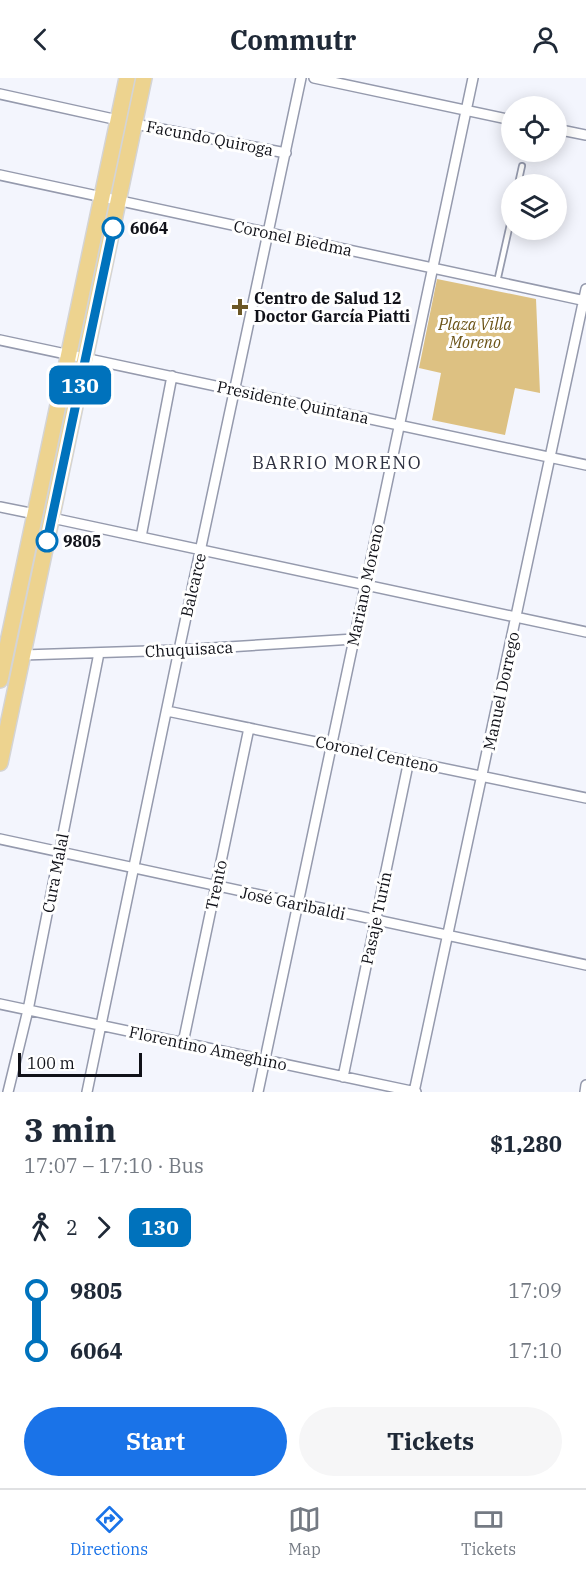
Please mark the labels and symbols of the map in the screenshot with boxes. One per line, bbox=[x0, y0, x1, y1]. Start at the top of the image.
street label: Facundo Quiroga bbox=[145, 116, 275, 160]
street label: Coronel Biedma bbox=[232, 216, 354, 260]
marker: 6064 bbox=[102, 217, 124, 239]
place label: 6064 bbox=[130, 218, 169, 238]
place label: Centro de Salud 12 Doctor García Piatti bbox=[254, 288, 410, 326]
marker: Centro de Salud 12 Doctor García Piatti bbox=[231, 298, 249, 316]
park label: Plaza Villa Moreno bbox=[437, 314, 512, 352]
line badge: 130 bbox=[46, 366, 115, 404]
street label: Presidente Quintana bbox=[215, 376, 371, 428]
district label: BARRIO MORENO bbox=[252, 451, 422, 474]
street label: Mariano Moreno bbox=[342, 522, 388, 648]
marker: 9805 bbox=[36, 530, 58, 552]
place label: 9805 bbox=[63, 531, 101, 551]
street label: Balcarce bbox=[176, 551, 210, 619]
street label: Manuel Dorrego bbox=[479, 630, 523, 752]
street label: Chuquisaca bbox=[144, 637, 234, 661]
street label: Coronel Centeno bbox=[314, 731, 440, 777]
street label: Cura Malal bbox=[37, 831, 73, 915]
street label: Trento bbox=[201, 858, 231, 912]
street label: Pasaje Turín bbox=[356, 870, 396, 966]
street label: José Garibaldi bbox=[239, 882, 347, 924]
street label: Florentino Ameghino bbox=[127, 1021, 289, 1075]
scale bar bbox=[18, 1050, 142, 1078]

